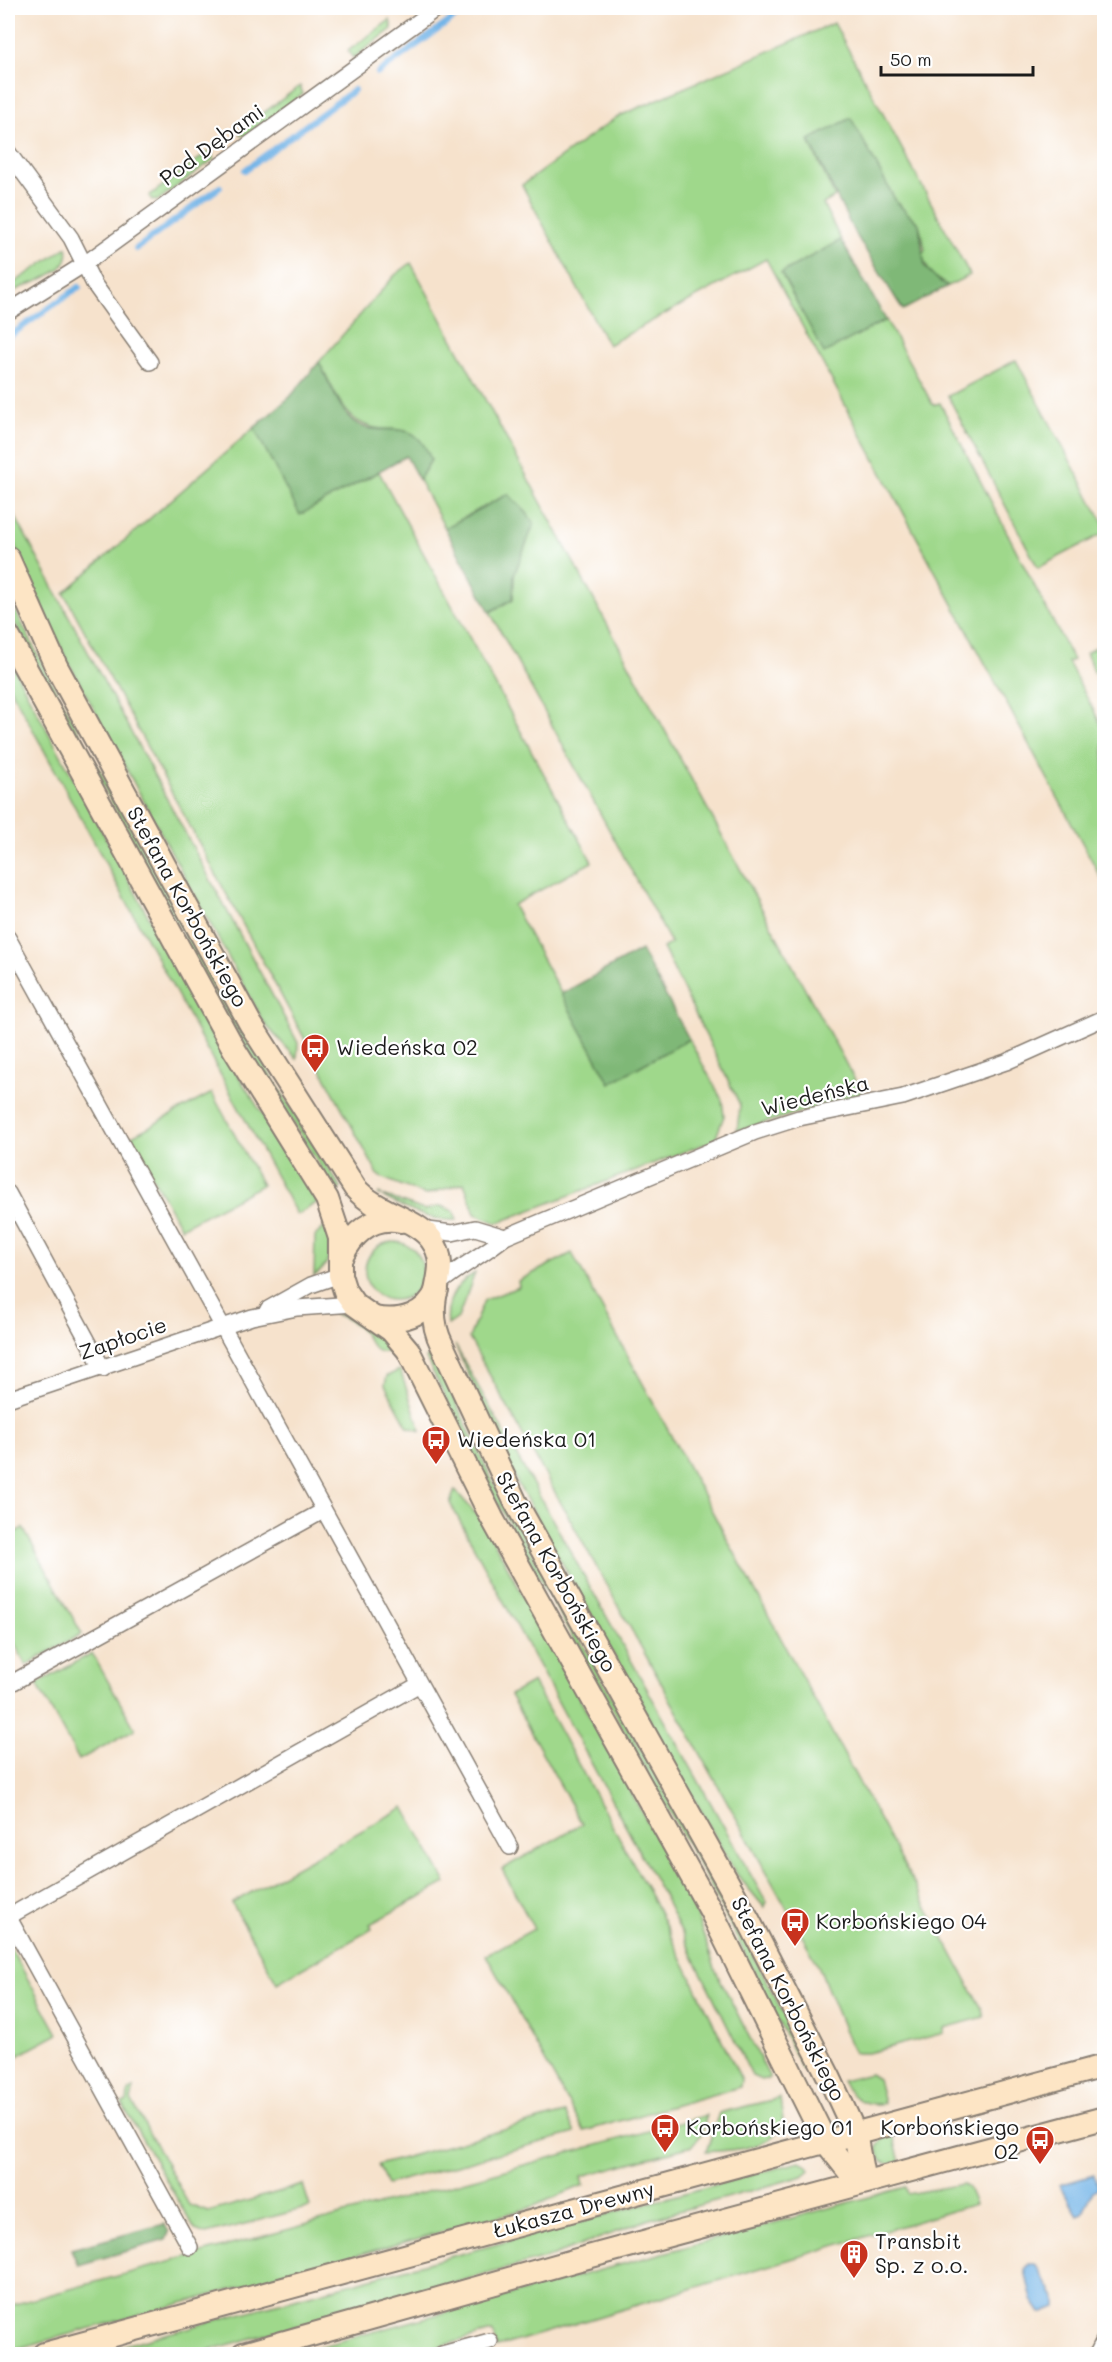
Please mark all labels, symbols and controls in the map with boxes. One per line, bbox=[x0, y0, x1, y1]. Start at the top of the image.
scale bar bbox=[881, 39, 1032, 77]
text: 50 m bbox=[890, 47, 932, 71]
street label: Pod Dębami bbox=[154, 97, 269, 191]
street label: Stefana Korbońskiego bbox=[122, 801, 255, 1011]
bus stop icon: Wiedeńska 02 bbox=[299, 1032, 331, 1074]
place label: Wiedeńska 02 bbox=[336, 1033, 478, 1060]
street label: Wiedeńska bbox=[758, 1068, 871, 1121]
street label: Zapłocie bbox=[75, 1310, 170, 1365]
bus stop icon: Wiedeńska 01 bbox=[420, 1424, 452, 1466]
place label: Wiedeńska 01 bbox=[457, 1425, 596, 1452]
street label: Stefana Korbońskiego bbox=[491, 1466, 624, 1676]
street label: Stefana Korbońskiego bbox=[726, 1892, 853, 2105]
bus stop icon: Korbońskiego 04 bbox=[779, 1906, 811, 1948]
place label: Korbońskiego 04 bbox=[816, 1907, 987, 1934]
bus stop icon: Korbońskiego 01 bbox=[649, 2112, 681, 2154]
place label: Korbońskiego 01 bbox=[686, 2113, 854, 2140]
place label: Korbońskiego 02 bbox=[880, 2113, 1019, 2164]
bus stop icon: Korbońskiego 02 bbox=[1024, 2124, 1056, 2166]
street label: Łukasza Drewny bbox=[490, 2174, 657, 2243]
place label: Transbit Sp. z o.o. bbox=[875, 2227, 968, 2278]
building icon: Transbit Sp. z o.o. bbox=[838, 2238, 870, 2280]

